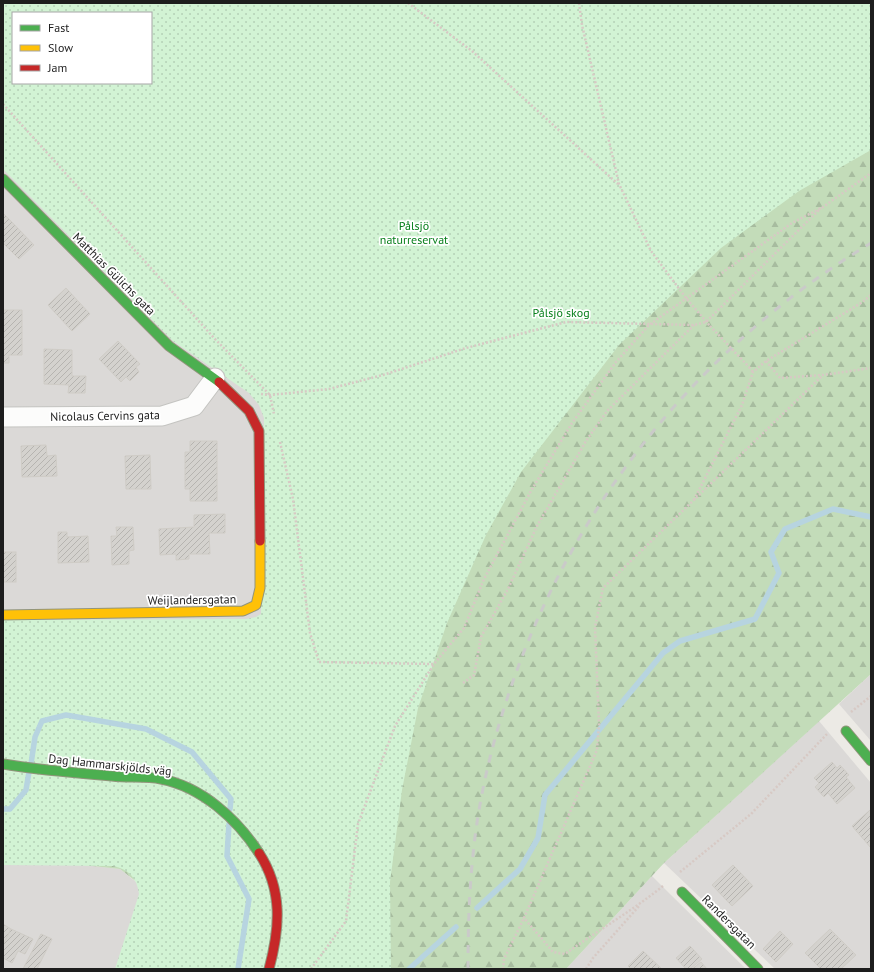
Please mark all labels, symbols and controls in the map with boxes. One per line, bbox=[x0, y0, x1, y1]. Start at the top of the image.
legend bbox=[12, 12, 152, 84]
text: Fast bbox=[48, 20, 69, 35]
text: Slow bbox=[48, 40, 73, 55]
text: Jam bbox=[47, 60, 67, 75]
park label: Pålsjö naturreservat bbox=[380, 218, 448, 247]
street label: Matthias Gülichs gata bbox=[70, 229, 159, 318]
park label: Pålsjö skog bbox=[532, 305, 590, 320]
street label: Nicolaus Cervins gata bbox=[50, 407, 160, 424]
street label: Weijlandersgatan bbox=[148, 591, 236, 608]
street label: Dag Hammarskjölds väg bbox=[48, 751, 172, 778]
street label: Randersgatan bbox=[699, 892, 759, 952]

